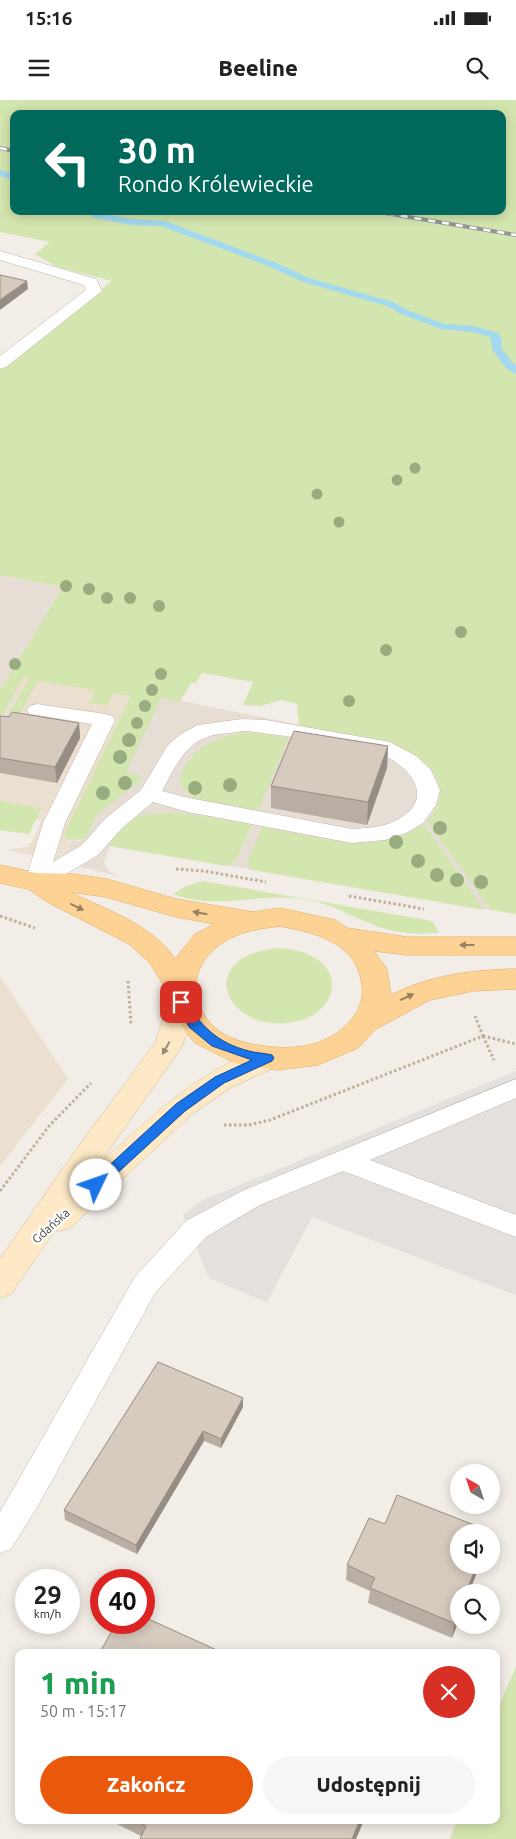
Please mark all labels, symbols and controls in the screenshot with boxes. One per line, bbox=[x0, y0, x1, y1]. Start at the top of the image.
text: 15:16 bbox=[25, 7, 73, 29]
icon: menu bbox=[25, 54, 53, 82]
icon: search bbox=[463, 54, 491, 82]
text: Beeline bbox=[218, 55, 298, 80]
icon: left bbox=[35, 130, 100, 195]
text: 30 m bbox=[118, 130, 196, 170]
text: Rondo Królewieckie bbox=[118, 171, 314, 196]
one-way arrow bbox=[70, 903, 85, 911]
one-way arrow bbox=[192, 909, 208, 917]
one-way arrow bbox=[459, 941, 475, 949]
pin bbox=[160, 981, 202, 1023]
icon: arrive bbox=[167, 988, 195, 1016]
one-way arrow bbox=[400, 993, 415, 1001]
one-way arrow bbox=[162, 1041, 170, 1056]
position arrow bbox=[69, 1158, 121, 1210]
street label: Gdańska bbox=[29, 1206, 72, 1246]
north arrow bbox=[450, 1464, 500, 1514]
map controls bbox=[450, 1464, 500, 1634]
button: sound bbox=[450, 1524, 500, 1574]
speed limit sign: 40 bbox=[90, 1569, 155, 1634]
text: 29 bbox=[33, 1581, 62, 1609]
button: search bbox=[450, 1584, 500, 1634]
text: km/h bbox=[34, 1607, 61, 1620]
text: 1 min bbox=[40, 1666, 116, 1700]
button: close bbox=[423, 1666, 475, 1718]
text: 50 m · 15:17 bbox=[40, 1702, 127, 1720]
button: Zakończ bbox=[40, 1756, 253, 1814]
button: Udostępnij bbox=[263, 1756, 475, 1814]

